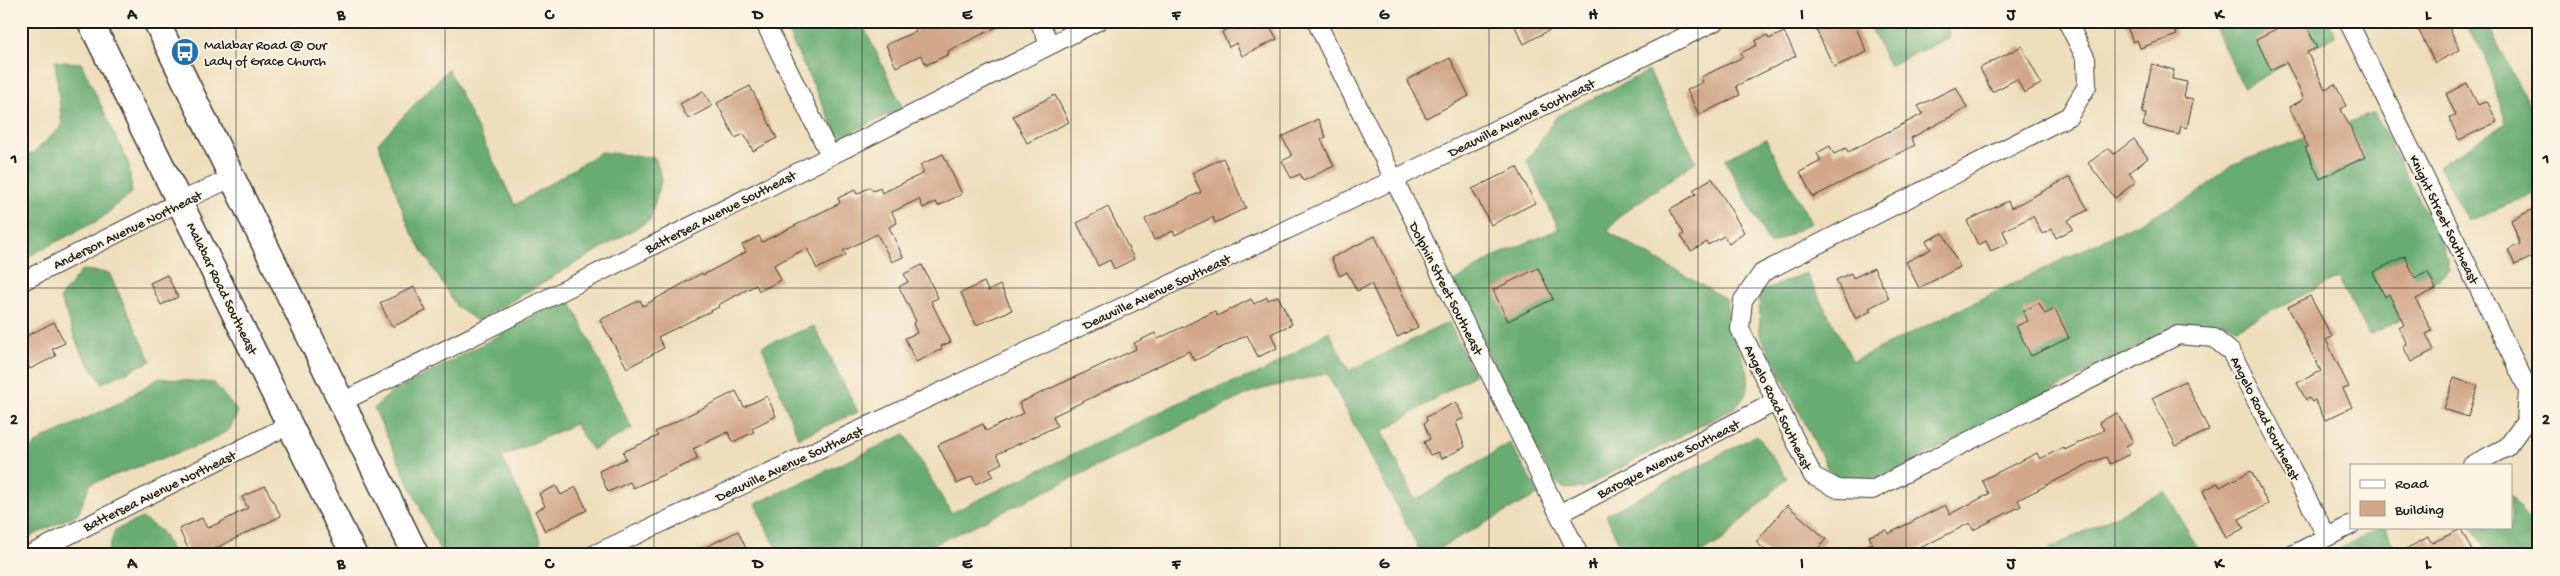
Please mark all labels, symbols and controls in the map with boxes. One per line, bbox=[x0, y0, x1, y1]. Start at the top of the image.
text: A bbox=[126, 7, 138, 26]
text: B bbox=[336, 7, 346, 26]
text: C bbox=[544, 7, 555, 26]
text: D bbox=[751, 7, 764, 26]
text: E bbox=[962, 7, 973, 26]
text: F bbox=[1171, 7, 1182, 26]
text: G bbox=[1379, 7, 1390, 26]
text: H bbox=[1588, 7, 1598, 26]
text: I bbox=[1800, 7, 1804, 26]
text: J bbox=[2006, 7, 2017, 26]
text: K bbox=[2214, 7, 2226, 26]
text: L bbox=[2425, 7, 2432, 26]
bus stop icon: Malabar Road @ Our Lady of Grace Church bbox=[170, 37, 200, 67]
place label: Malabar Road @ Our Lady of Grace Church bbox=[204, 38, 328, 71]
street label: Deauville Avenue Southeast bbox=[1445, 76, 1600, 163]
text: 1 bbox=[10, 151, 17, 170]
text: 1 bbox=[2542, 151, 2549, 170]
street label: Knight Street Southeast bbox=[2404, 153, 2482, 289]
street label: Battersea Avenue Southeast bbox=[642, 167, 800, 259]
street label: Anderson Avenue Northeast bbox=[51, 187, 206, 275]
street label: Dolphin Street Southeast bbox=[1403, 219, 1486, 360]
street label: Malabar Road Southeast bbox=[181, 220, 261, 359]
street label: Deauville Avenue Southeast bbox=[1079, 251, 1235, 336]
street label: Angelo Road Southeast bbox=[1739, 343, 1815, 475]
street label: Angelo Road Southeast bbox=[2225, 354, 2303, 485]
text: 2 bbox=[10, 412, 18, 431]
text: 2 bbox=[2542, 412, 2550, 431]
street label: Baroque Avenue Southeast bbox=[1594, 416, 1744, 504]
street label: Deauville Avenue Southeast bbox=[712, 423, 868, 508]
street label: Battersea Avenue Northeast bbox=[80, 447, 240, 537]
legend bbox=[2350, 464, 2512, 528]
text: Road bbox=[2395, 476, 2429, 494]
text: Building bbox=[2394, 502, 2444, 520]
text: A bbox=[126, 556, 138, 575]
text: B bbox=[336, 556, 346, 575]
text: C bbox=[544, 556, 555, 575]
text: D bbox=[751, 556, 764, 575]
text: E bbox=[962, 556, 973, 575]
text: F bbox=[1171, 556, 1182, 575]
text: G bbox=[1379, 556, 1390, 575]
text: H bbox=[1588, 556, 1598, 575]
text: I bbox=[1800, 556, 1804, 575]
text: J bbox=[2006, 556, 2017, 575]
text: K bbox=[2214, 556, 2226, 575]
text: L bbox=[2425, 556, 2432, 575]

